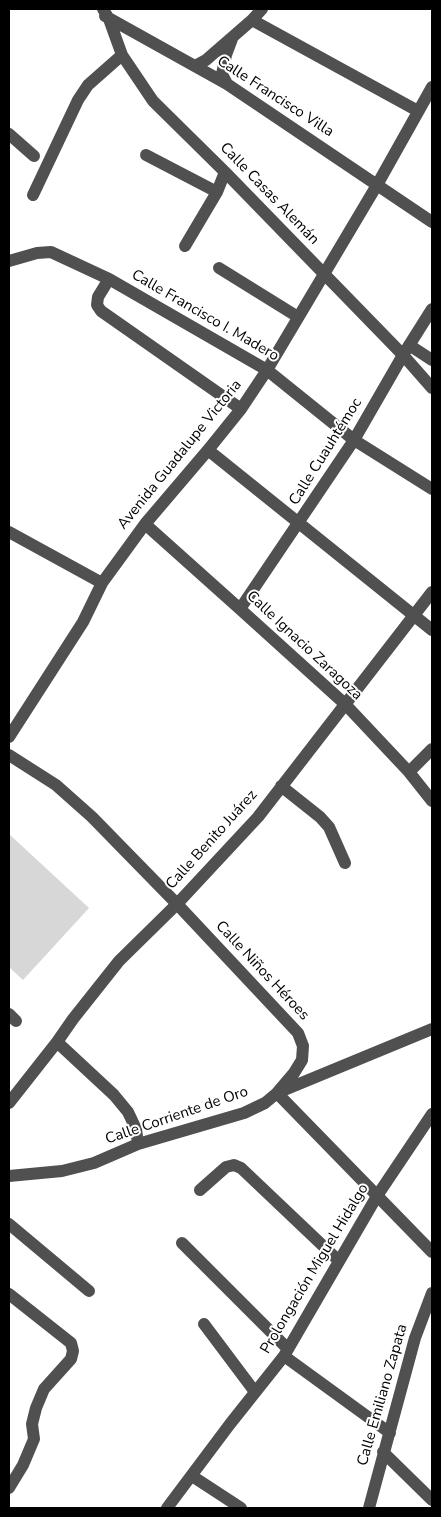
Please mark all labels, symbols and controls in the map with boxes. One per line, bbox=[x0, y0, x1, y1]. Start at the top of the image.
street label: Calle Francisco Villa bbox=[213, 53, 337, 141]
street label: Calle Casas Alemán bbox=[216, 139, 322, 249]
street label: Calle Francisco I. Madero bbox=[128, 266, 282, 366]
street label: Avenida Guadalupe Victoria bbox=[114, 377, 246, 533]
street label: Calle Cuauhtémoc bbox=[286, 395, 366, 509]
street label: Calle Ignacio Zaragoza bbox=[242, 588, 366, 704]
street label: Calle Benito Juárez bbox=[163, 787, 261, 893]
street label: Calle Niños Héroes bbox=[211, 918, 313, 1024]
street label: Calle Corriente de Oro bbox=[103, 1083, 251, 1149]
street label: Prolongación Miguel Hidalgo bbox=[257, 1181, 373, 1357]
street label: Calle Emiliano Zapata bbox=[354, 1322, 412, 1468]

